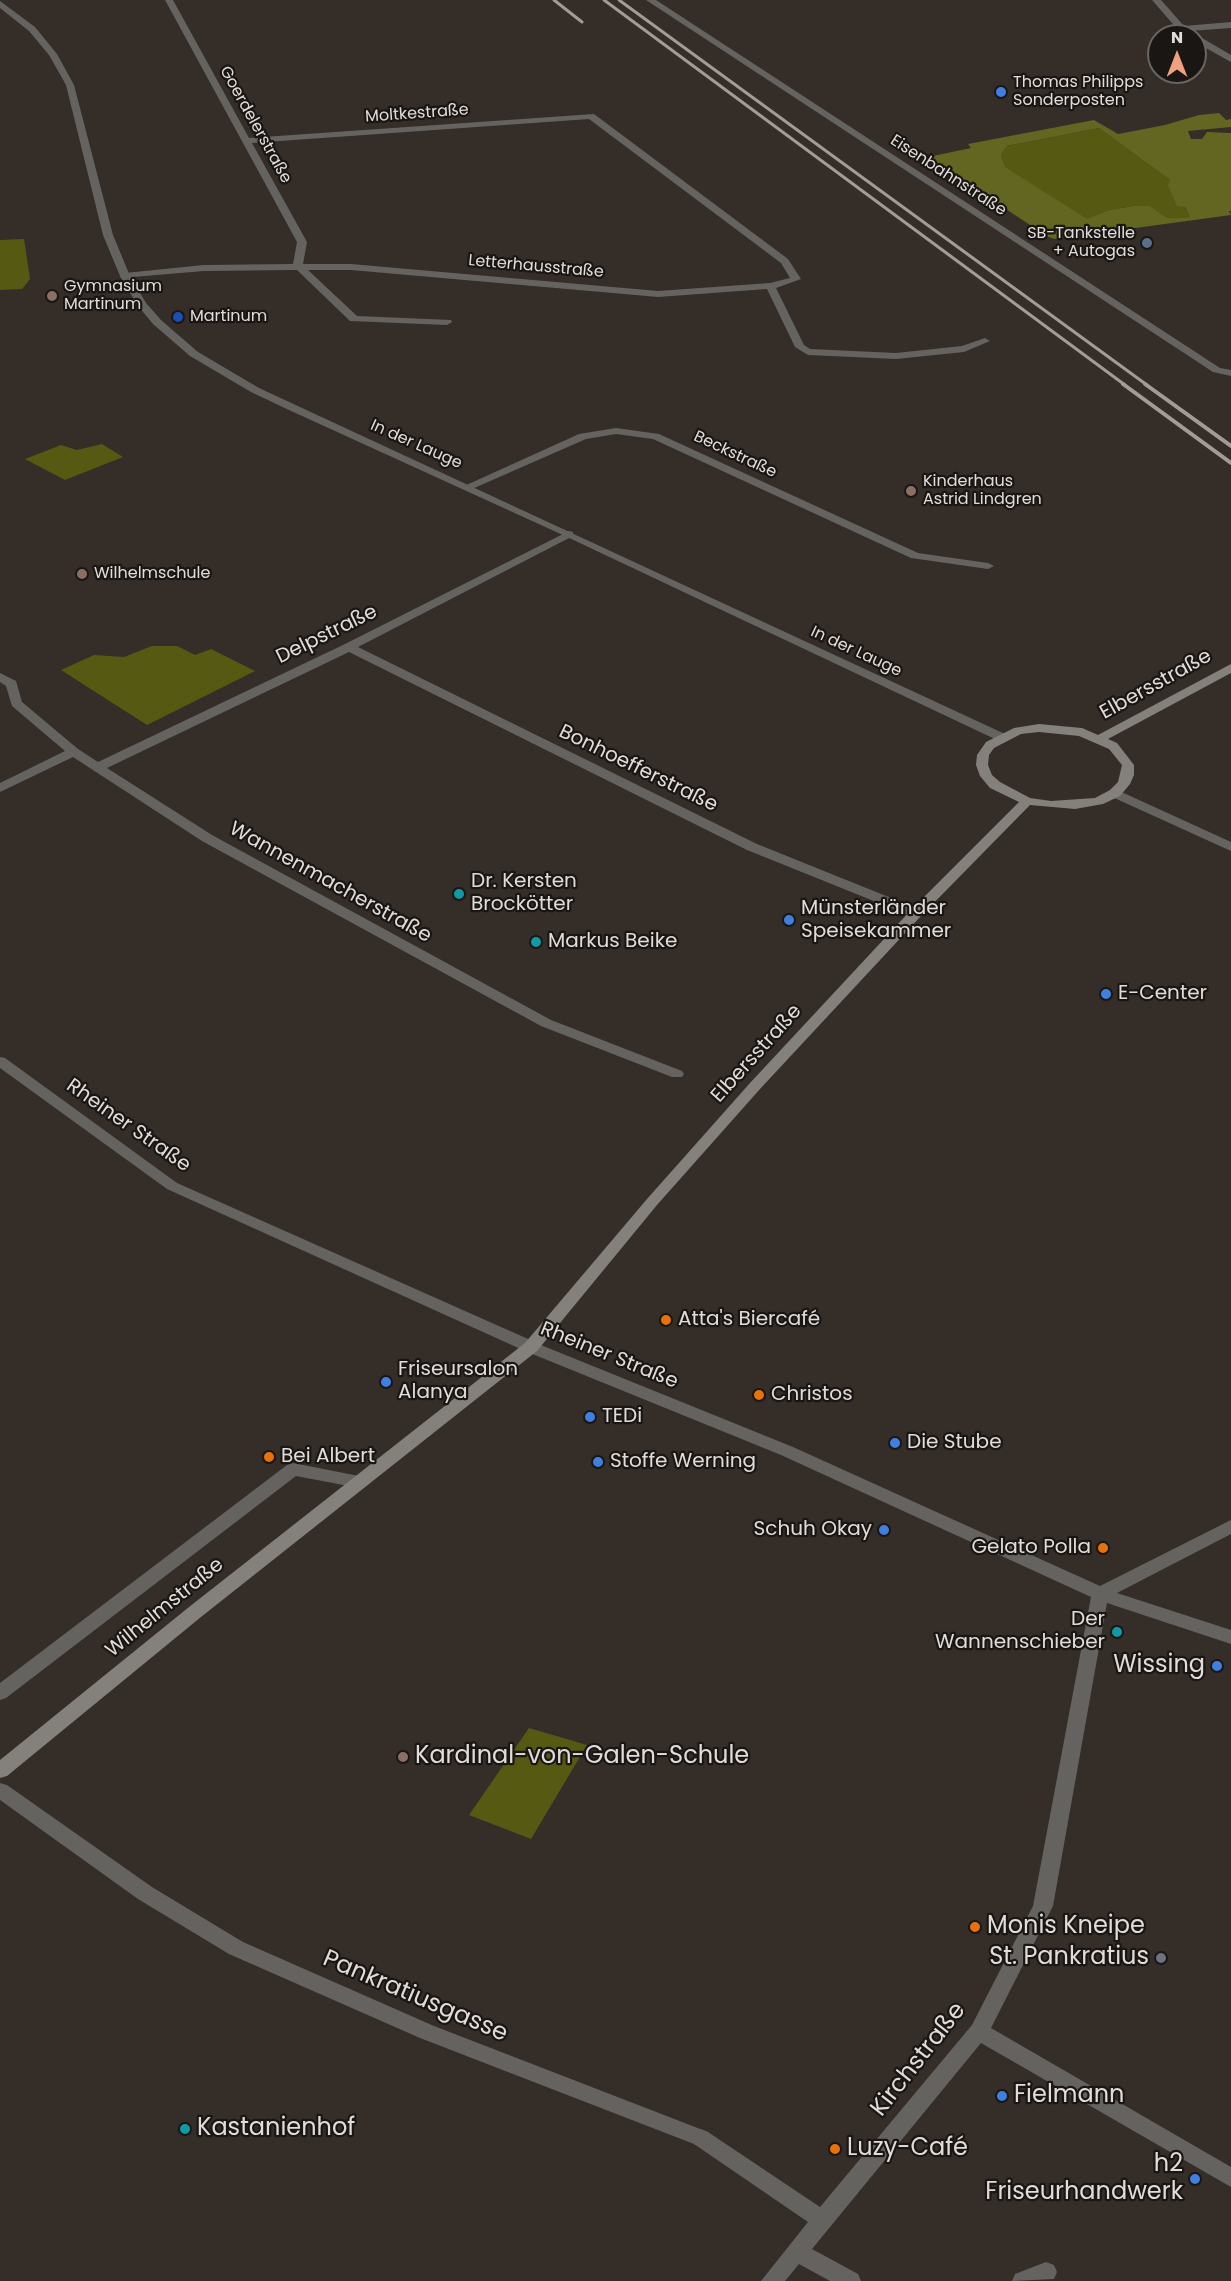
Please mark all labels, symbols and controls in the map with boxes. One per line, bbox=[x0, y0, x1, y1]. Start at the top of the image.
north arrow bbox=[1147, 24, 1207, 84]
text: N bbox=[1171, 26, 1183, 49]
street label: Goerdelerstraße bbox=[215, 63, 295, 187]
place label: Thomas Philipps Sonderposten bbox=[1013, 73, 1143, 111]
marker: Thomas Philipps Sonderposten bbox=[994, 85, 1008, 99]
street label: Moltkestraße bbox=[365, 101, 469, 127]
street label: Eisenbahnstraße bbox=[886, 131, 1010, 221]
place label: SB-Tankstelle + Autogas bbox=[1027, 224, 1135, 262]
marker: SB-Tankstelle + Autogas bbox=[1140, 236, 1154, 250]
street label: Letterhausstraße bbox=[468, 252, 604, 282]
place label: Gymnasium Martinum bbox=[64, 277, 162, 315]
marker: Gymnasium Martinum bbox=[45, 289, 59, 303]
place label: Martinum bbox=[190, 307, 267, 327]
marker: Martinum bbox=[171, 310, 185, 324]
street label: In der Lauge bbox=[367, 416, 465, 474]
street label: Beckstraße bbox=[690, 427, 780, 483]
place label: Kinderhaus Astrid Lindgren bbox=[923, 472, 1042, 510]
marker: Kinderhaus Astrid Lindgren bbox=[904, 484, 918, 498]
place label: Wilhelmschule bbox=[94, 564, 210, 584]
marker: Wilhelmschule bbox=[75, 567, 89, 581]
street label: Delpstraße bbox=[272, 600, 382, 670]
street label: In der Lauge bbox=[807, 623, 905, 681]
street label: Elbersstraße bbox=[1096, 645, 1216, 725]
street label: Bonhoefferstraße bbox=[555, 720, 721, 818]
street label: Wannenmacherstraße bbox=[225, 817, 435, 949]
place label: Dr. Kersten Brockötter bbox=[471, 870, 577, 917]
marker: Dr. Kersten Brockötter bbox=[452, 887, 466, 901]
place label: Münsterländer Speisekammer bbox=[801, 897, 951, 944]
marker: Münsterländer Speisekammer bbox=[782, 913, 796, 927]
place label: Markus Beike bbox=[548, 930, 677, 954]
marker: Markus Beike bbox=[529, 935, 543, 949]
place label: E-Center bbox=[1118, 982, 1207, 1006]
marker: E-Center bbox=[1099, 987, 1113, 1001]
street label: Elbersstraße bbox=[707, 1000, 807, 1108]
street label: Rheiner Straße bbox=[61, 1074, 195, 1178]
place label: Atta's Biercafé bbox=[678, 1308, 820, 1332]
marker: Atta's Biercafé bbox=[659, 1313, 673, 1327]
street label: Rheiner Straße bbox=[537, 1317, 681, 1395]
place label: Friseursalon Alanya bbox=[398, 1358, 518, 1405]
marker: Friseursalon Alanya bbox=[379, 1375, 393, 1389]
place label: Christos bbox=[771, 1383, 853, 1407]
marker: Christos bbox=[752, 1388, 766, 1402]
place label: TEDi bbox=[602, 1405, 642, 1429]
marker: TEDi bbox=[583, 1410, 597, 1424]
place label: Die Stube bbox=[907, 1431, 1002, 1455]
marker: Die Stube bbox=[888, 1436, 902, 1450]
place label: Bei Albert bbox=[281, 1445, 375, 1469]
marker: Bei Albert bbox=[262, 1450, 276, 1464]
place label: Stoffe Werning bbox=[610, 1450, 756, 1474]
marker: Stoffe Werning bbox=[591, 1455, 605, 1469]
place label: Schuh Okay bbox=[754, 1518, 872, 1542]
marker: Schuh Okay bbox=[877, 1523, 891, 1537]
place label: Gelato Polla bbox=[971, 1536, 1091, 1560]
marker: Gelato Polla bbox=[1096, 1541, 1110, 1555]
street label: Wilhelmstraße bbox=[101, 1553, 229, 1663]
place label: Der Wannenschieber bbox=[935, 1608, 1105, 1655]
marker: Der Wannenschieber bbox=[1110, 1625, 1124, 1639]
place label: Wissing bbox=[1113, 1652, 1205, 1680]
marker: Wissing bbox=[1210, 1659, 1224, 1673]
place label: Kardinal-von-Galen-Schule bbox=[415, 1743, 749, 1771]
marker: Kardinal-von-Galen-Schule bbox=[396, 1750, 410, 1764]
place label: Monis Kneipe bbox=[987, 1913, 1145, 1941]
marker: Monis Kneipe bbox=[968, 1920, 982, 1934]
place label: St. Pankratius bbox=[989, 1944, 1149, 1972]
street label: Pankratiusgasse bbox=[318, 1945, 512, 2049]
marker: St. Pankratius bbox=[1154, 1951, 1168, 1965]
street label: Kirchstraße bbox=[866, 1997, 972, 2123]
place label: Fielmann bbox=[1014, 2082, 1124, 2110]
marker: Fielmann bbox=[995, 2089, 1009, 2103]
place label: Kastanienhof bbox=[197, 2115, 355, 2143]
marker: Kastanienhof bbox=[178, 2122, 192, 2136]
place label: Luzy-Café bbox=[847, 2135, 968, 2163]
marker: Luzy-Café bbox=[828, 2142, 842, 2156]
place label: h2 Friseurhandwerk bbox=[985, 2151, 1183, 2207]
marker: h2 Friseurhandwerk bbox=[1188, 2172, 1202, 2186]

